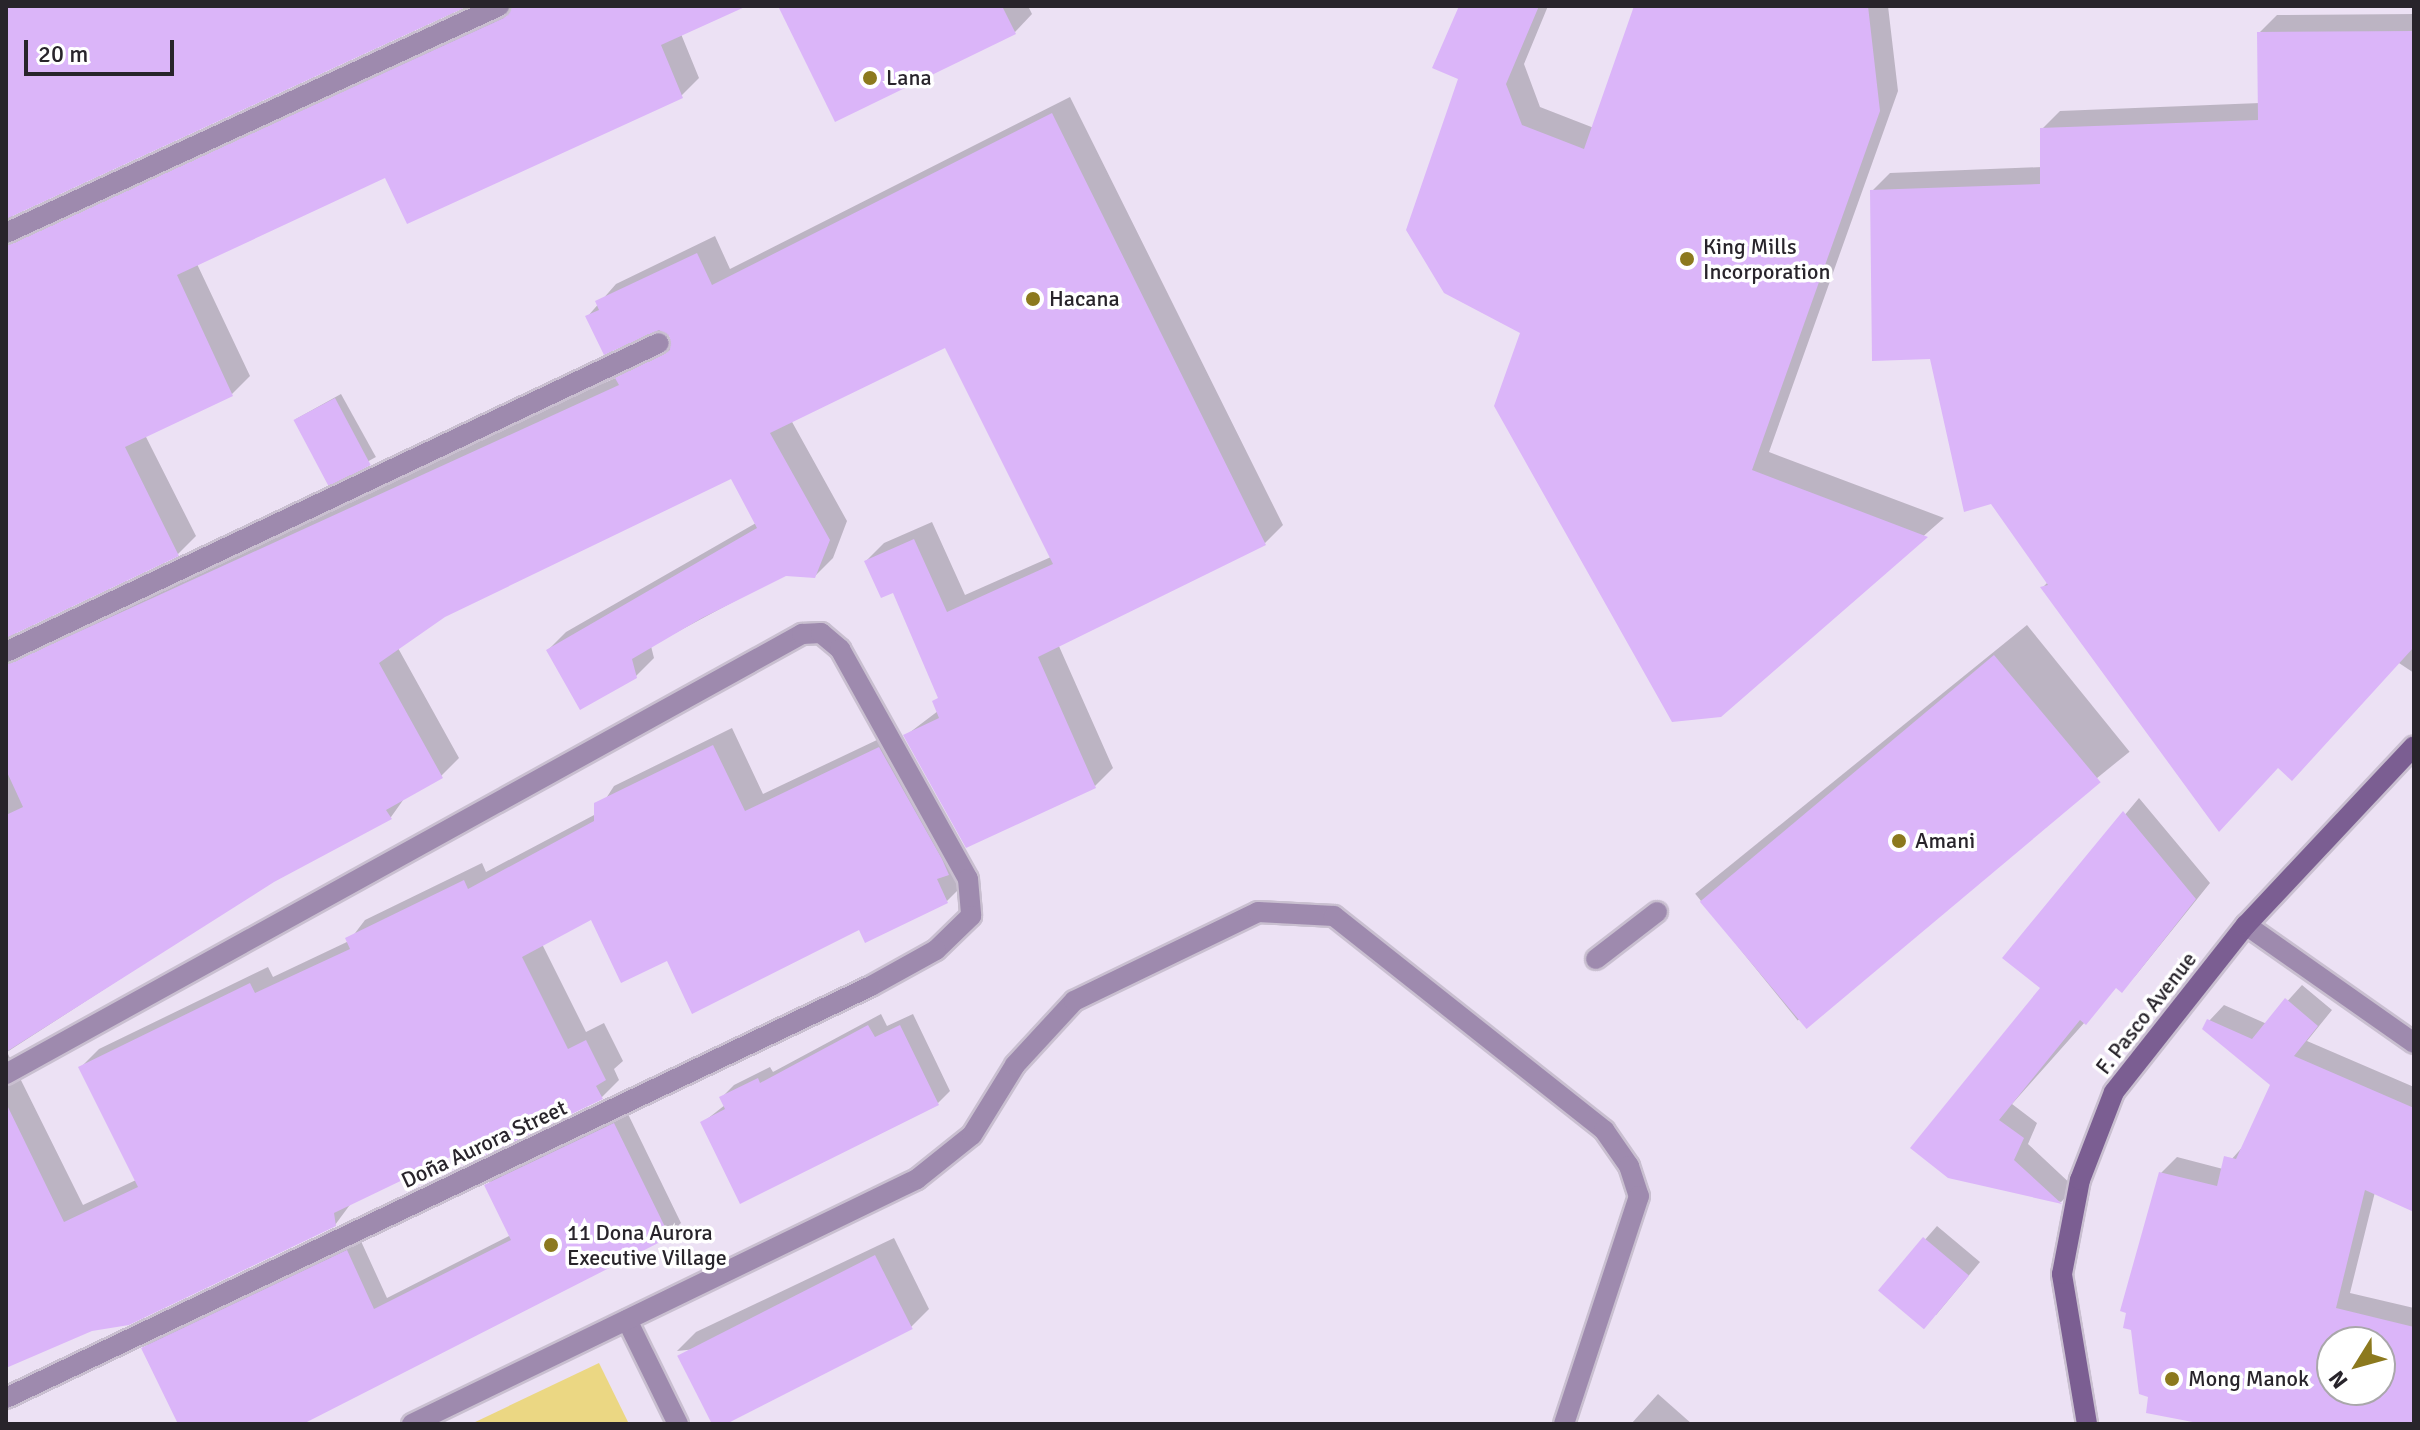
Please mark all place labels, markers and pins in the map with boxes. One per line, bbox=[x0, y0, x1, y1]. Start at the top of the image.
place label: Lana bbox=[886, 65, 932, 91]
marker: Lana bbox=[861, 69, 879, 87]
place label: King Mills Incorporation bbox=[1703, 233, 1830, 284]
marker: King Mills Incorporation bbox=[1678, 250, 1696, 268]
place label: Hacana bbox=[1049, 286, 1120, 312]
marker: Hacana bbox=[1024, 290, 1042, 308]
place label: Amani bbox=[1915, 828, 1975, 854]
marker: Amani bbox=[1890, 832, 1908, 850]
place label: 11 Dona Aurora Executive Village bbox=[567, 1219, 727, 1270]
marker: 11 Dona Aurora Executive Village bbox=[542, 1236, 560, 1254]
place label: Mong Manok bbox=[2188, 1366, 2309, 1392]
marker: Mong Manok bbox=[2163, 1370, 2181, 1388]

